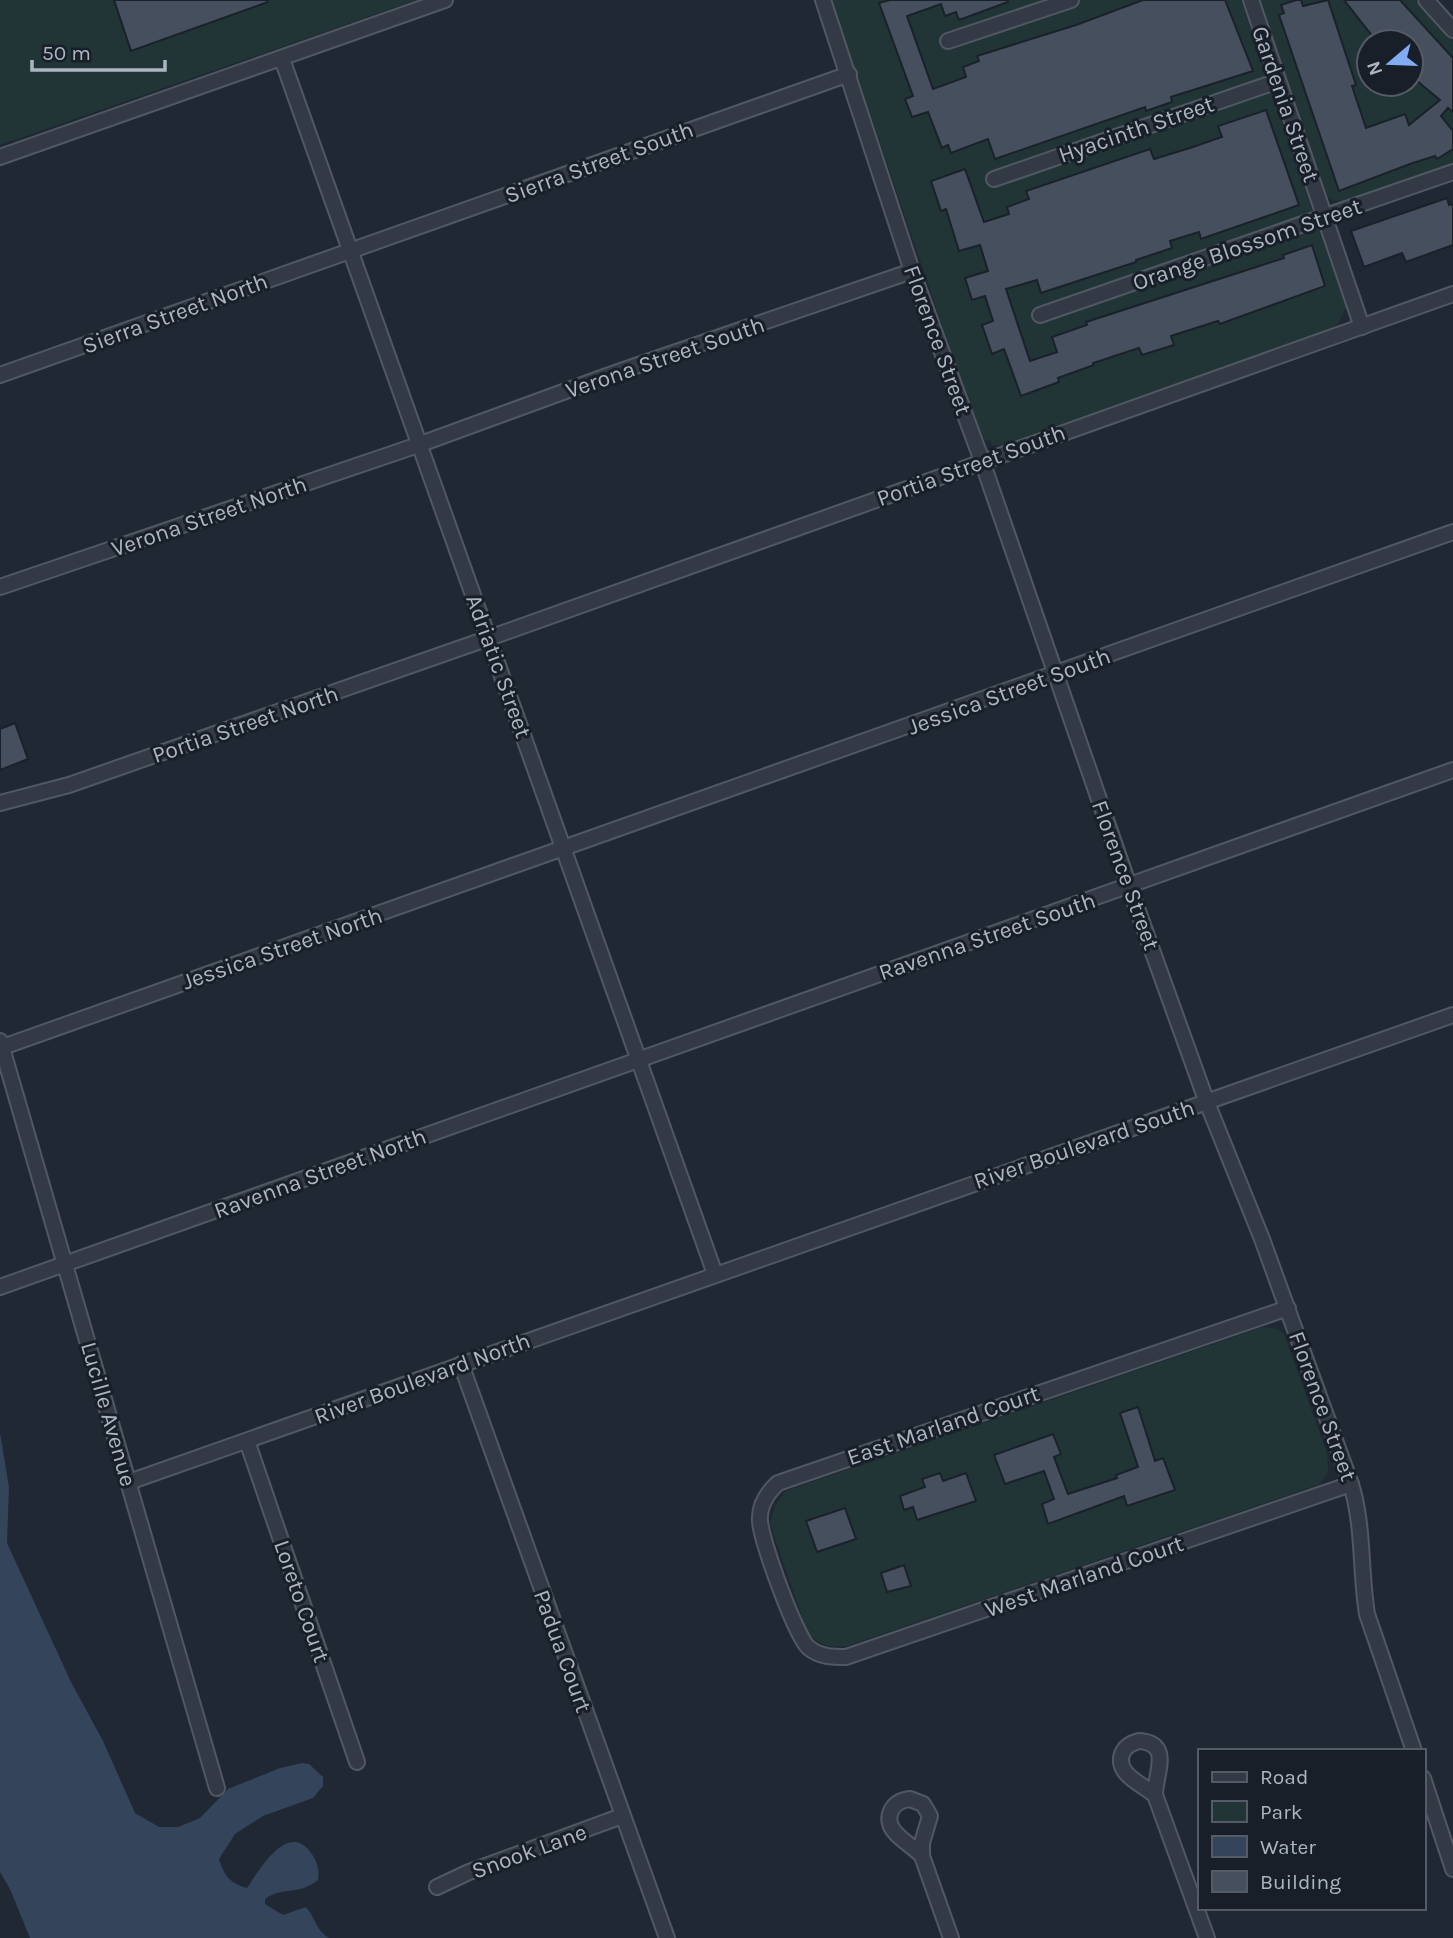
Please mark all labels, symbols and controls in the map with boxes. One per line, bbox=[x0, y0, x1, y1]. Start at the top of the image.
street label: Gardenia Street bbox=[1246, 23, 1325, 186]
scale bar bbox=[32, 28, 164, 72]
north arrow bbox=[1355, 28, 1425, 98]
text: 50 m bbox=[42, 41, 91, 65]
text: N bbox=[1362, 58, 1387, 78]
street label: Hyacinth Street bbox=[1055, 90, 1218, 169]
street label: Sierra Street South bbox=[501, 116, 697, 209]
street label: Orange Blossom Street bbox=[1129, 193, 1365, 296]
street label: Florence Street bbox=[898, 262, 977, 419]
street label: Sierra Street North bbox=[79, 267, 271, 360]
street label: Verona Street South bbox=[562, 311, 768, 404]
street label: Portia Street South bbox=[873, 419, 1069, 512]
street label: Verona Street North bbox=[108, 470, 310, 563]
street label: Adriatic Street bbox=[460, 591, 537, 742]
street label: Jessica Street South bbox=[904, 642, 1114, 741]
street label: Portia Street North bbox=[149, 680, 342, 769]
street label: Florence Street bbox=[1086, 797, 1165, 954]
street label: Ravenna Street South bbox=[875, 887, 1099, 986]
street label: Jessica Street North bbox=[179, 902, 386, 995]
street label: River Boulevard South bbox=[970, 1094, 1198, 1195]
street label: Ravenna Street North bbox=[210, 1123, 430, 1224]
street label: River Boulevard North bbox=[310, 1327, 534, 1430]
street label: Florence Street bbox=[1283, 1328, 1362, 1485]
street label: Lucille Avenue bbox=[75, 1339, 142, 1490]
street label: East Marland Court bbox=[843, 1380, 1043, 1471]
street label: West Marland Court bbox=[981, 1530, 1187, 1623]
street label: Loreto Court bbox=[268, 1536, 335, 1666]
street label: Padua Court bbox=[528, 1586, 597, 1717]
legend bbox=[1198, 1749, 1425, 1910]
text: Road bbox=[1260, 1765, 1308, 1789]
text: Park bbox=[1260, 1800, 1303, 1824]
street label: Snook Lane bbox=[468, 1818, 590, 1885]
text: Water bbox=[1260, 1835, 1316, 1859]
text: Building bbox=[1260, 1870, 1341, 1894]

